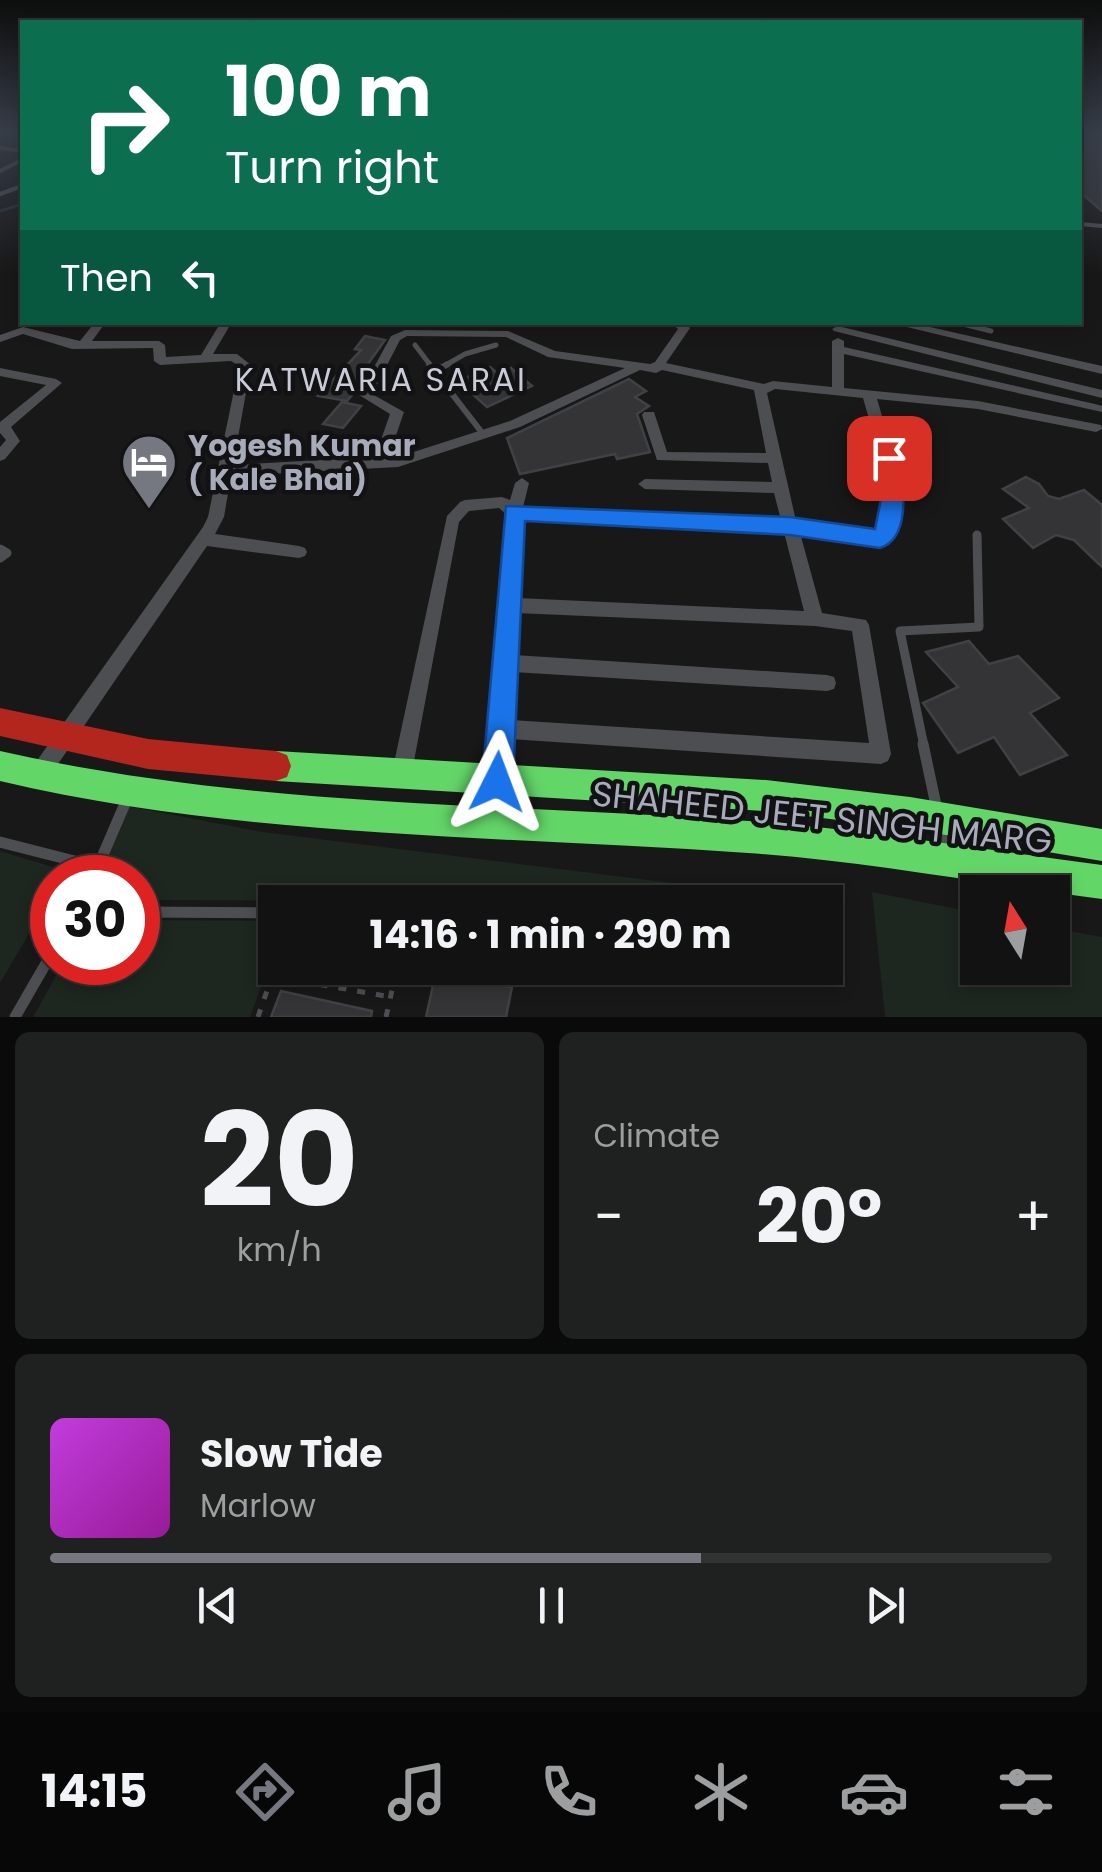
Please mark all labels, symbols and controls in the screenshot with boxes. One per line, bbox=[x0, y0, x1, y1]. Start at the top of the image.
text: 100 m bbox=[225, 42, 432, 141]
icon: right bbox=[60, 60, 190, 190]
text: Turn right bbox=[225, 136, 439, 199]
icon: left bbox=[173, 250, 228, 305]
text: Then bbox=[60, 251, 153, 304]
district label: KATWARIA SARAI bbox=[235, 357, 527, 402]
pin bbox=[847, 416, 932, 501]
place label: Yogesh Kumar ( Kale Bhai) bbox=[188, 424, 416, 501]
icon: arrive bbox=[862, 431, 917, 486]
hotel icon: Yogesh Kumar ( Kale Bhai) bbox=[119, 432, 179, 511]
position arrow bbox=[445, 730, 549, 834]
street label: SHAHEED JEET SINGH MARG bbox=[590, 768, 1054, 866]
speed limit sign: 30 bbox=[30, 855, 160, 985]
north arrow bbox=[960, 875, 1070, 985]
map controls bbox=[960, 875, 1070, 985]
text: 14:16 · 1 min · 290 m bbox=[370, 908, 731, 961]
text: 20 bbox=[200, 1069, 359, 1252]
text: Climate bbox=[594, 1113, 720, 1158]
text: 20° bbox=[756, 1164, 882, 1269]
text: − bbox=[594, 1178, 624, 1255]
text: + bbox=[1014, 1178, 1052, 1255]
text: km/h bbox=[237, 1227, 322, 1272]
text: Slow Tide bbox=[200, 1427, 383, 1480]
text: Marlow bbox=[200, 1483, 316, 1528]
icon: previous bbox=[190, 1578, 245, 1633]
icon: pause bbox=[524, 1578, 579, 1633]
icon: next bbox=[858, 1578, 913, 1633]
icon: directions bbox=[230, 1757, 300, 1827]
icon: music bbox=[382, 1757, 452, 1827]
icon: phone bbox=[534, 1757, 604, 1827]
icon: climate bbox=[686, 1757, 756, 1827]
icon: car bbox=[839, 1757, 909, 1827]
icon: filters bbox=[991, 1757, 1061, 1827]
text: 14:15 bbox=[41, 1760, 147, 1823]

